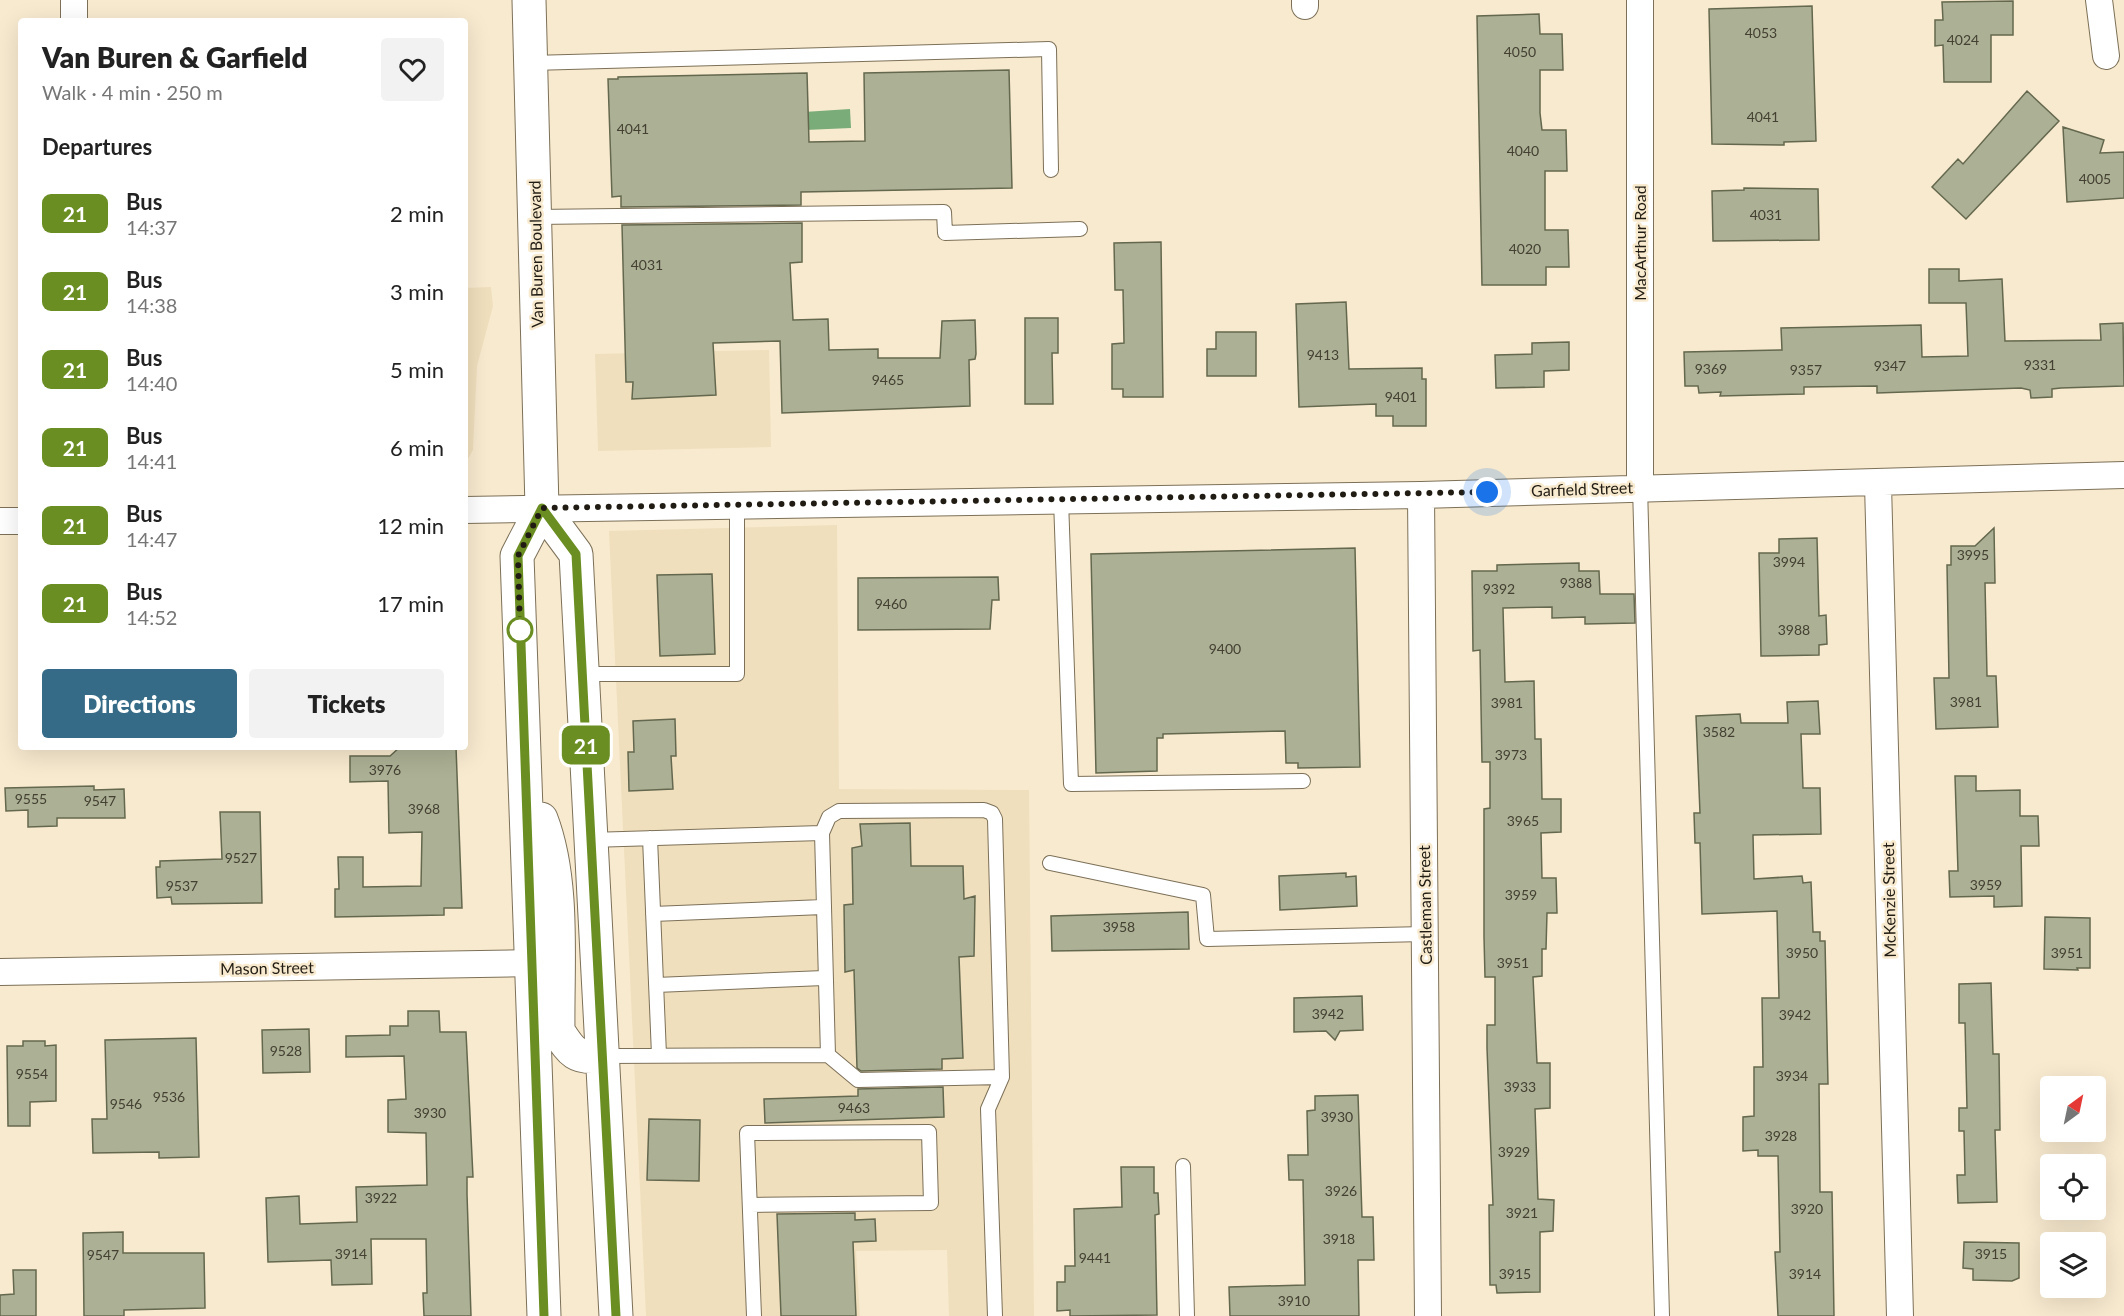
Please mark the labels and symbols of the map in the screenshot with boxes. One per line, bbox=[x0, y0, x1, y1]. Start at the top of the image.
house number: 4053 bbox=[1745, 24, 1777, 41]
house number: 4024 bbox=[1947, 31, 1979, 48]
house number: 4050 bbox=[1504, 43, 1536, 60]
house number: 4041 bbox=[1747, 108, 1779, 125]
house number: 4041 bbox=[617, 120, 649, 137]
house number: 4040 bbox=[1507, 142, 1539, 159]
house number: 4005 bbox=[2079, 170, 2111, 187]
street label: Van Buren Boulevard bbox=[525, 180, 546, 328]
street label: MacArthur Road bbox=[1630, 185, 1649, 301]
house number: 4031 bbox=[1750, 206, 1782, 223]
house number: 4020 bbox=[1509, 240, 1541, 257]
house number: 4031 bbox=[631, 256, 663, 273]
house number: 9413 bbox=[1307, 346, 1339, 363]
house number: 9331 bbox=[2024, 356, 2056, 373]
house number: 9347 bbox=[1874, 357, 1906, 374]
house number: 9369 bbox=[1695, 360, 1727, 377]
house number: 9357 bbox=[1790, 361, 1822, 378]
house number: 9465 bbox=[872, 371, 904, 388]
house number: 9401 bbox=[1385, 388, 1417, 405]
your location bbox=[1472, 477, 1502, 507]
street label: Garfield Street bbox=[1531, 477, 1634, 500]
house number: 3995 bbox=[1957, 546, 1989, 563]
house number: 3994 bbox=[1773, 553, 1805, 570]
house number: 9388 bbox=[1560, 574, 1592, 591]
house number: 9392 bbox=[1483, 580, 1515, 597]
house number: 9460 bbox=[875, 595, 907, 612]
unlabelled marker bbox=[507, 617, 533, 643]
house number: 3988 bbox=[1778, 621, 1810, 638]
house number: 9400 bbox=[1209, 640, 1241, 657]
house number: 3981 bbox=[1950, 693, 1982, 710]
house number: 3981 bbox=[1491, 694, 1523, 711]
house number: 3582 bbox=[1703, 723, 1735, 740]
line badge: 21 bbox=[559, 726, 613, 764]
house number: 3973 bbox=[1495, 746, 1527, 763]
house number: 3976 bbox=[369, 761, 401, 778]
house number: 9555 bbox=[15, 790, 47, 807]
house number: 9547 bbox=[84, 792, 116, 809]
house number: 3968 bbox=[408, 800, 440, 817]
house number: 3965 bbox=[1507, 812, 1539, 829]
street label: McKenzie Street bbox=[1878, 842, 1899, 958]
street label: Castleman Street bbox=[1414, 845, 1435, 965]
house number: 9527 bbox=[225, 849, 257, 866]
house number: 3959 bbox=[1970, 876, 2002, 893]
house number: 9537 bbox=[166, 877, 198, 894]
house number: 3959 bbox=[1505, 886, 1537, 903]
house number: 3958 bbox=[1103, 918, 1135, 935]
house number: 3950 bbox=[1786, 944, 1818, 961]
house number: 3951 bbox=[2051, 944, 2083, 961]
house number: 3951 bbox=[1497, 954, 1529, 971]
street label: Mason Street bbox=[220, 957, 314, 978]
house number: 3942 bbox=[1312, 1005, 1344, 1022]
house number: 3942 bbox=[1779, 1006, 1811, 1023]
house number: 9528 bbox=[270, 1042, 302, 1059]
house number: 9554 bbox=[16, 1065, 48, 1082]
house number: 3934 bbox=[1776, 1067, 1808, 1084]
north arrow bbox=[2040, 1076, 2106, 1142]
house number: 3933 bbox=[1504, 1078, 1536, 1095]
house number: 9536 bbox=[153, 1088, 185, 1105]
house number: 9546 bbox=[110, 1095, 142, 1112]
house number: 9463 bbox=[838, 1099, 870, 1116]
house number: 3930 bbox=[414, 1104, 446, 1121]
house number: 3930 bbox=[1321, 1108, 1353, 1125]
house number: 3928 bbox=[1765, 1127, 1797, 1144]
house number: 3929 bbox=[1498, 1143, 1530, 1160]
house number: 3926 bbox=[1325, 1182, 1357, 1199]
house number: 3922 bbox=[365, 1189, 397, 1206]
house number: 3920 bbox=[1791, 1200, 1823, 1217]
house number: 3921 bbox=[1506, 1204, 1538, 1221]
house number: 3918 bbox=[1323, 1230, 1355, 1247]
house number: 3914 bbox=[335, 1245, 367, 1262]
house number: 3915 bbox=[1975, 1245, 2007, 1262]
house number: 9547 bbox=[87, 1246, 119, 1263]
house number: 9441 bbox=[1079, 1249, 1111, 1266]
house number: 3915 bbox=[1499, 1265, 1531, 1282]
house number: 3914 bbox=[1789, 1265, 1821, 1282]
house number: 3910 bbox=[1278, 1292, 1310, 1309]

